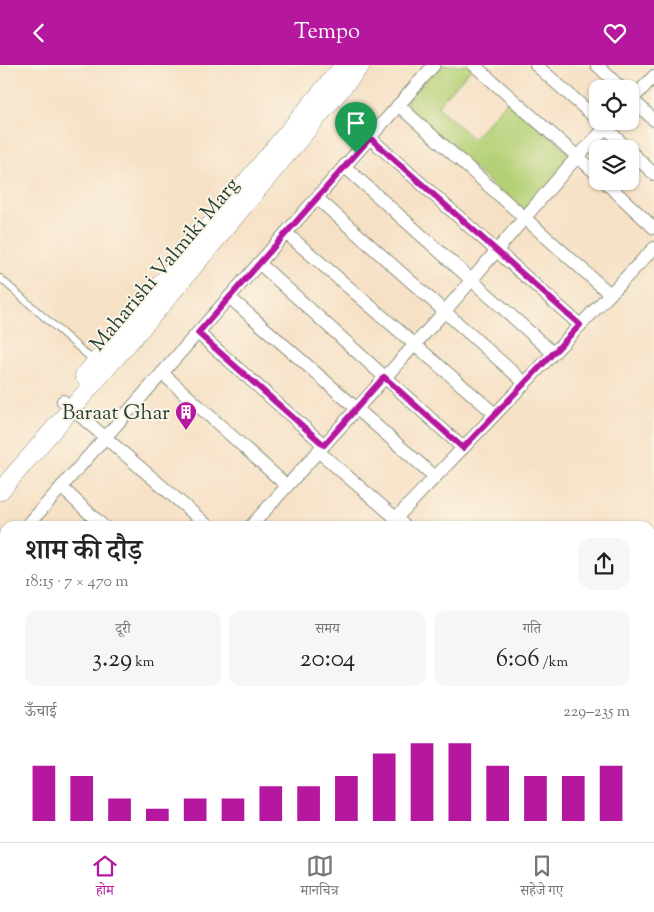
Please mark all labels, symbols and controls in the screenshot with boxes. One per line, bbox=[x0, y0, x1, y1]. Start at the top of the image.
text: Tempo bbox=[294, 17, 360, 49]
icon: back bbox=[25, 19, 53, 47]
icon: heart bbox=[601, 19, 629, 47]
map controls bbox=[589, 80, 639, 190]
button: locate bbox=[589, 80, 639, 130]
pin bbox=[335, 102, 377, 153]
icon: arrive bbox=[342, 109, 370, 137]
button: layers bbox=[589, 140, 639, 190]
street label: Maharishi Valmiki Marg bbox=[84, 172, 247, 359]
place label: Baraat Ghar bbox=[62, 399, 170, 429]
building icon: Baraat Ghar bbox=[174, 400, 198, 431]
text: शाम की दौड़ bbox=[25, 532, 142, 572]
button: share bbox=[578, 538, 630, 590]
text: 18:15 · 7 × 470 m bbox=[25, 571, 129, 594]
text: दूरी bbox=[116, 620, 131, 640]
text: समय bbox=[315, 620, 340, 640]
text: गति bbox=[523, 620, 541, 640]
text: 3.29 bbox=[92, 642, 132, 678]
text: 20:04 bbox=[300, 642, 355, 678]
text: 6:06 bbox=[496, 642, 540, 678]
text: km bbox=[132, 653, 154, 673]
text: /km bbox=[540, 653, 568, 673]
text: ऊँचाई bbox=[25, 701, 57, 724]
text: 229–235 m bbox=[563, 701, 630, 724]
tab: होम bbox=[91, 852, 119, 904]
tab: मानचित्र bbox=[301, 852, 339, 904]
tab: सहेजे गए bbox=[520, 852, 563, 904]

